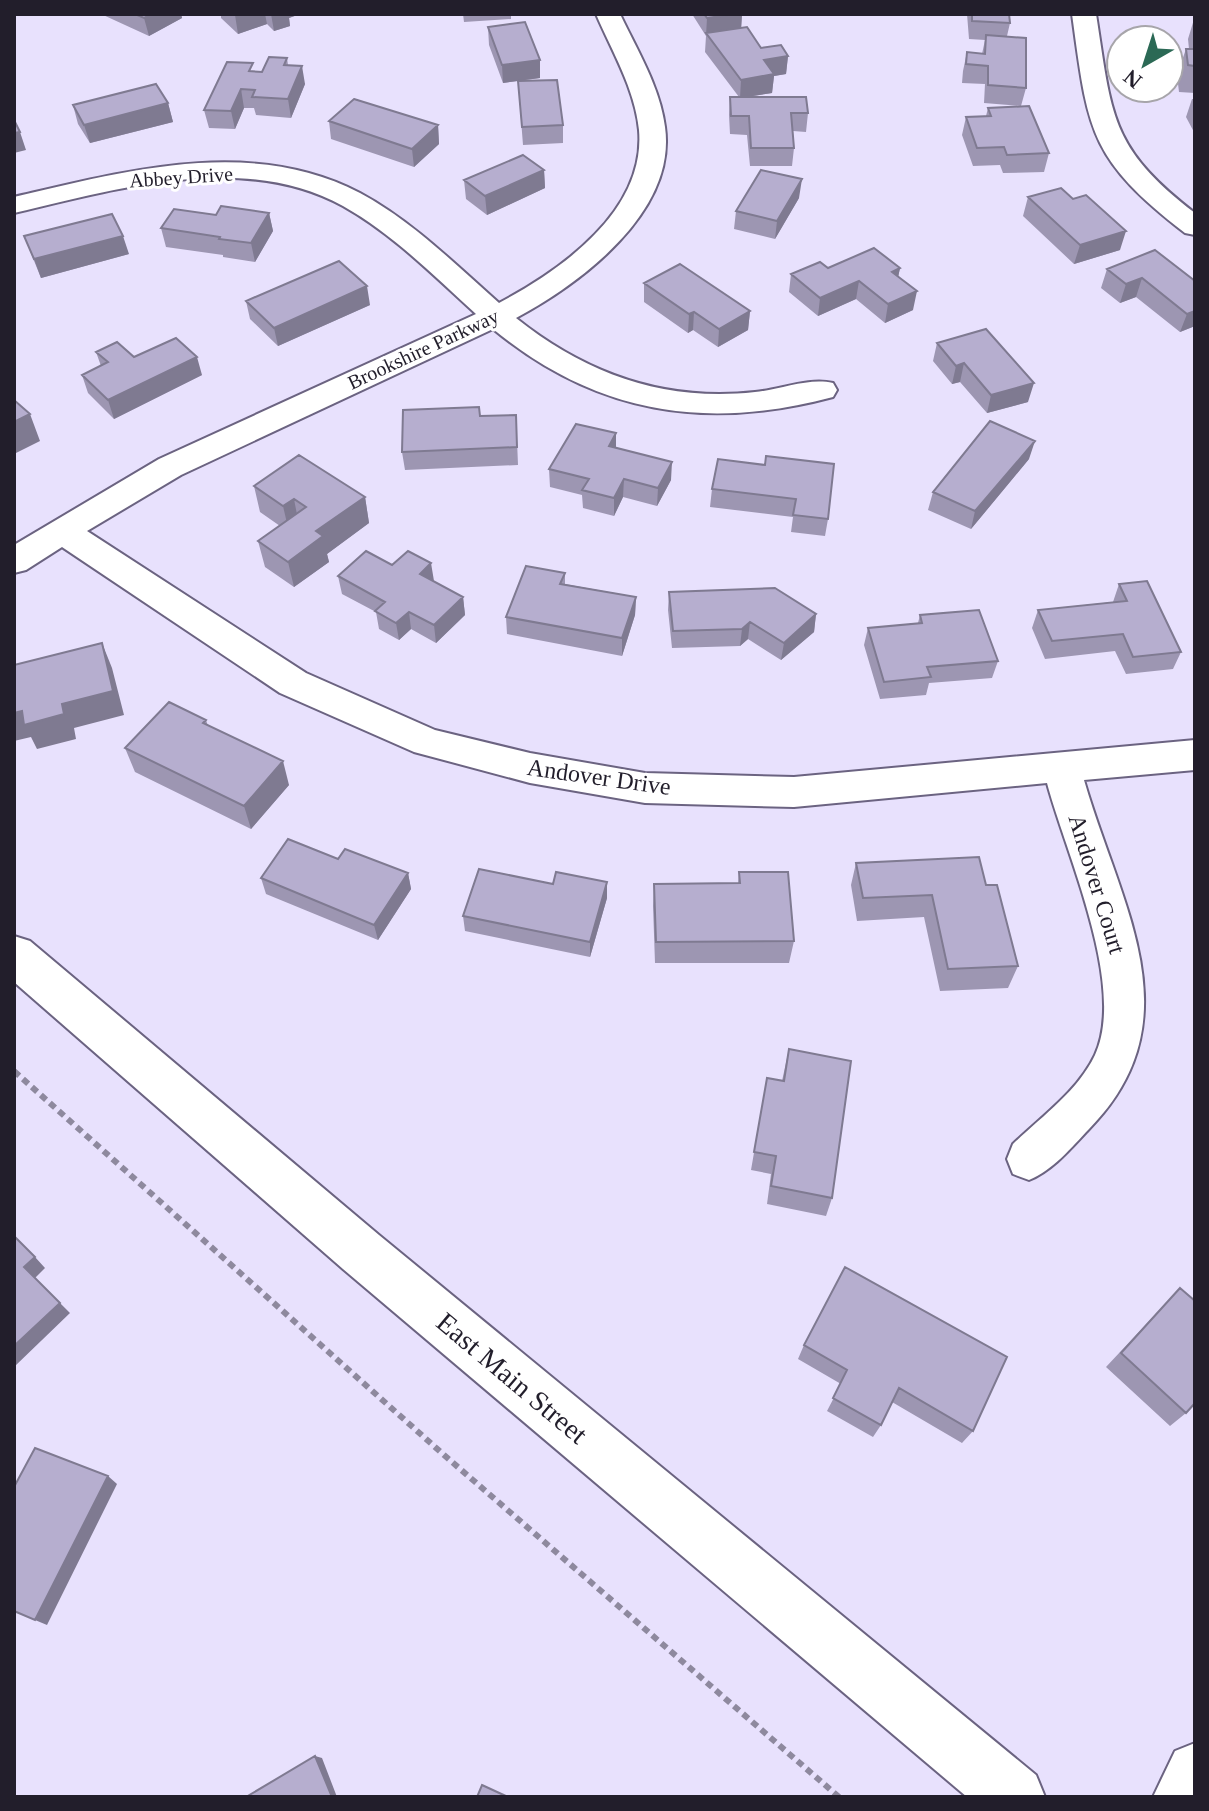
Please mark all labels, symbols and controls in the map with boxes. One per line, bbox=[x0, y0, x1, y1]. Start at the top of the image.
north arrow bbox=[1105, 24, 1185, 104]
text: N bbox=[1119, 64, 1147, 94]
street label: Abbey Drive bbox=[128, 162, 234, 193]
street label: Brookshire Parkway bbox=[344, 304, 502, 395]
street label: Andover Drive bbox=[526, 754, 672, 800]
street label: Andover Court bbox=[1063, 811, 1131, 957]
street label: East Main Street bbox=[431, 1306, 594, 1450]

